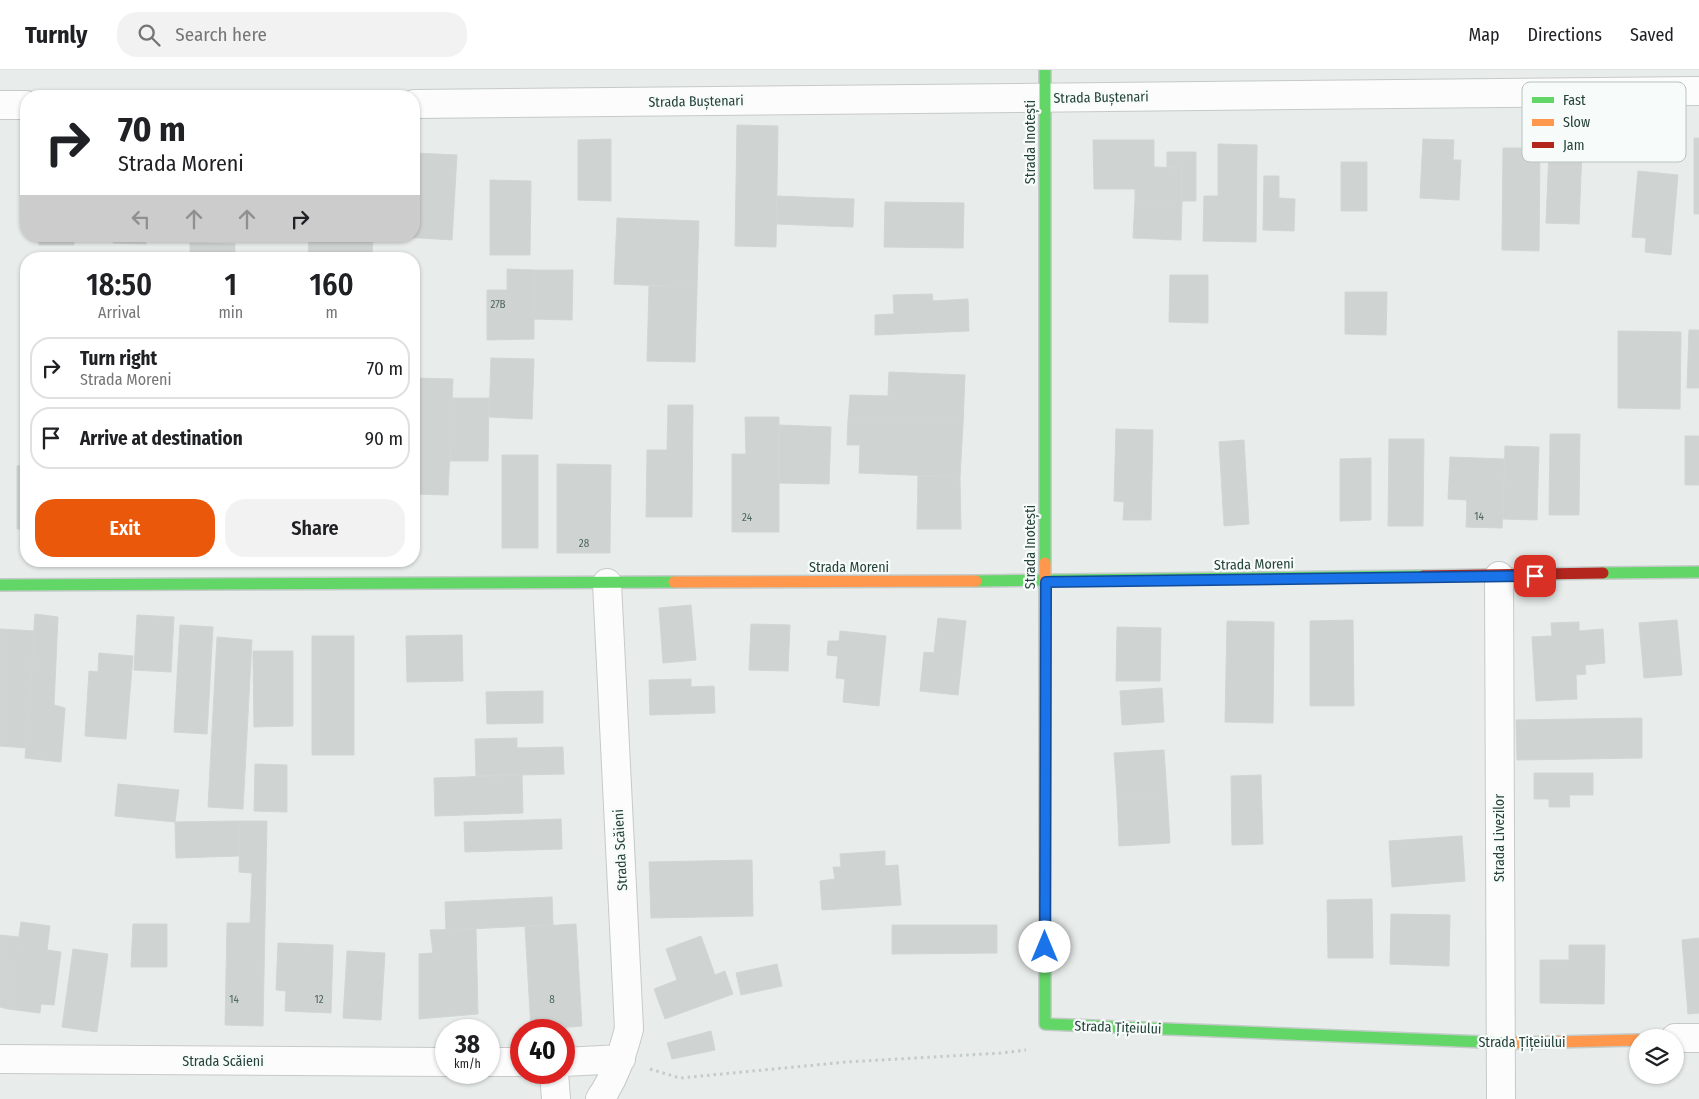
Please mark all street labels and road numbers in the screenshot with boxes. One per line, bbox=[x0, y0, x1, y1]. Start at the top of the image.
street label: Strada Buștenari bbox=[1053, 88, 1149, 108]
street label: Strada Buștenari bbox=[648, 92, 744, 112]
street label: Strada Inotești bbox=[1022, 100, 1040, 184]
street label: Strada Inotești bbox=[1022, 505, 1040, 589]
street label: Strada Moreni bbox=[1214, 555, 1294, 574]
street label: Strada Moreni bbox=[809, 559, 889, 576]
street label: Strada Livezilor bbox=[1491, 794, 1508, 882]
street label: Strada Scăieni bbox=[610, 809, 631, 891]
street label: Strada Țițeiului bbox=[1074, 1017, 1162, 1039]
street label: Strada Țițeiului bbox=[1478, 1034, 1566, 1052]
street label: Strada Scăieni bbox=[182, 1053, 264, 1070]

